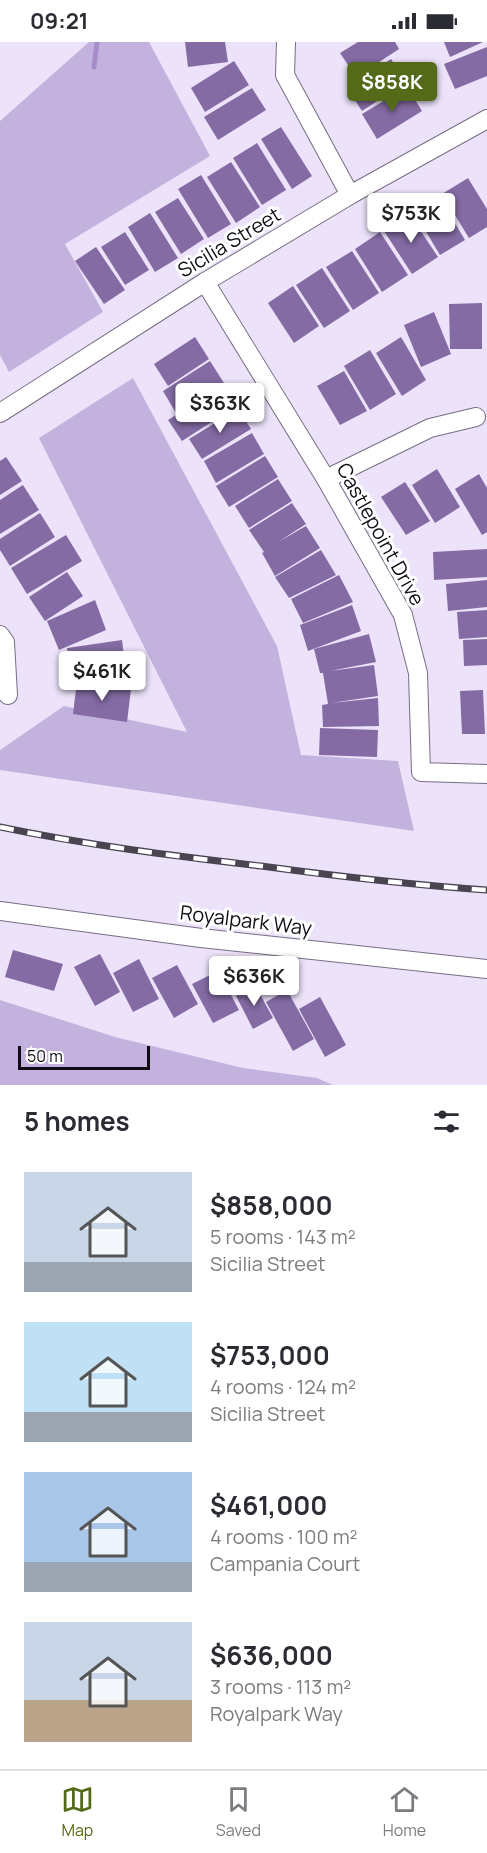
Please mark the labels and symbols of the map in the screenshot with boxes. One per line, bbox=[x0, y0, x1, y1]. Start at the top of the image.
pin: $858K bbox=[350, 62, 434, 113]
pin: $753K bbox=[369, 193, 453, 244]
street label: Sicilia Street bbox=[172, 201, 286, 283]
pin: $363K bbox=[178, 383, 262, 434]
street label: Castlepoint Drive bbox=[331, 458, 431, 610]
pin: $461K bbox=[60, 651, 144, 702]
street label: Royalpark Way bbox=[178, 899, 314, 942]
pin: $636K bbox=[212, 956, 296, 1007]
scale bar bbox=[18, 1043, 150, 1070]

